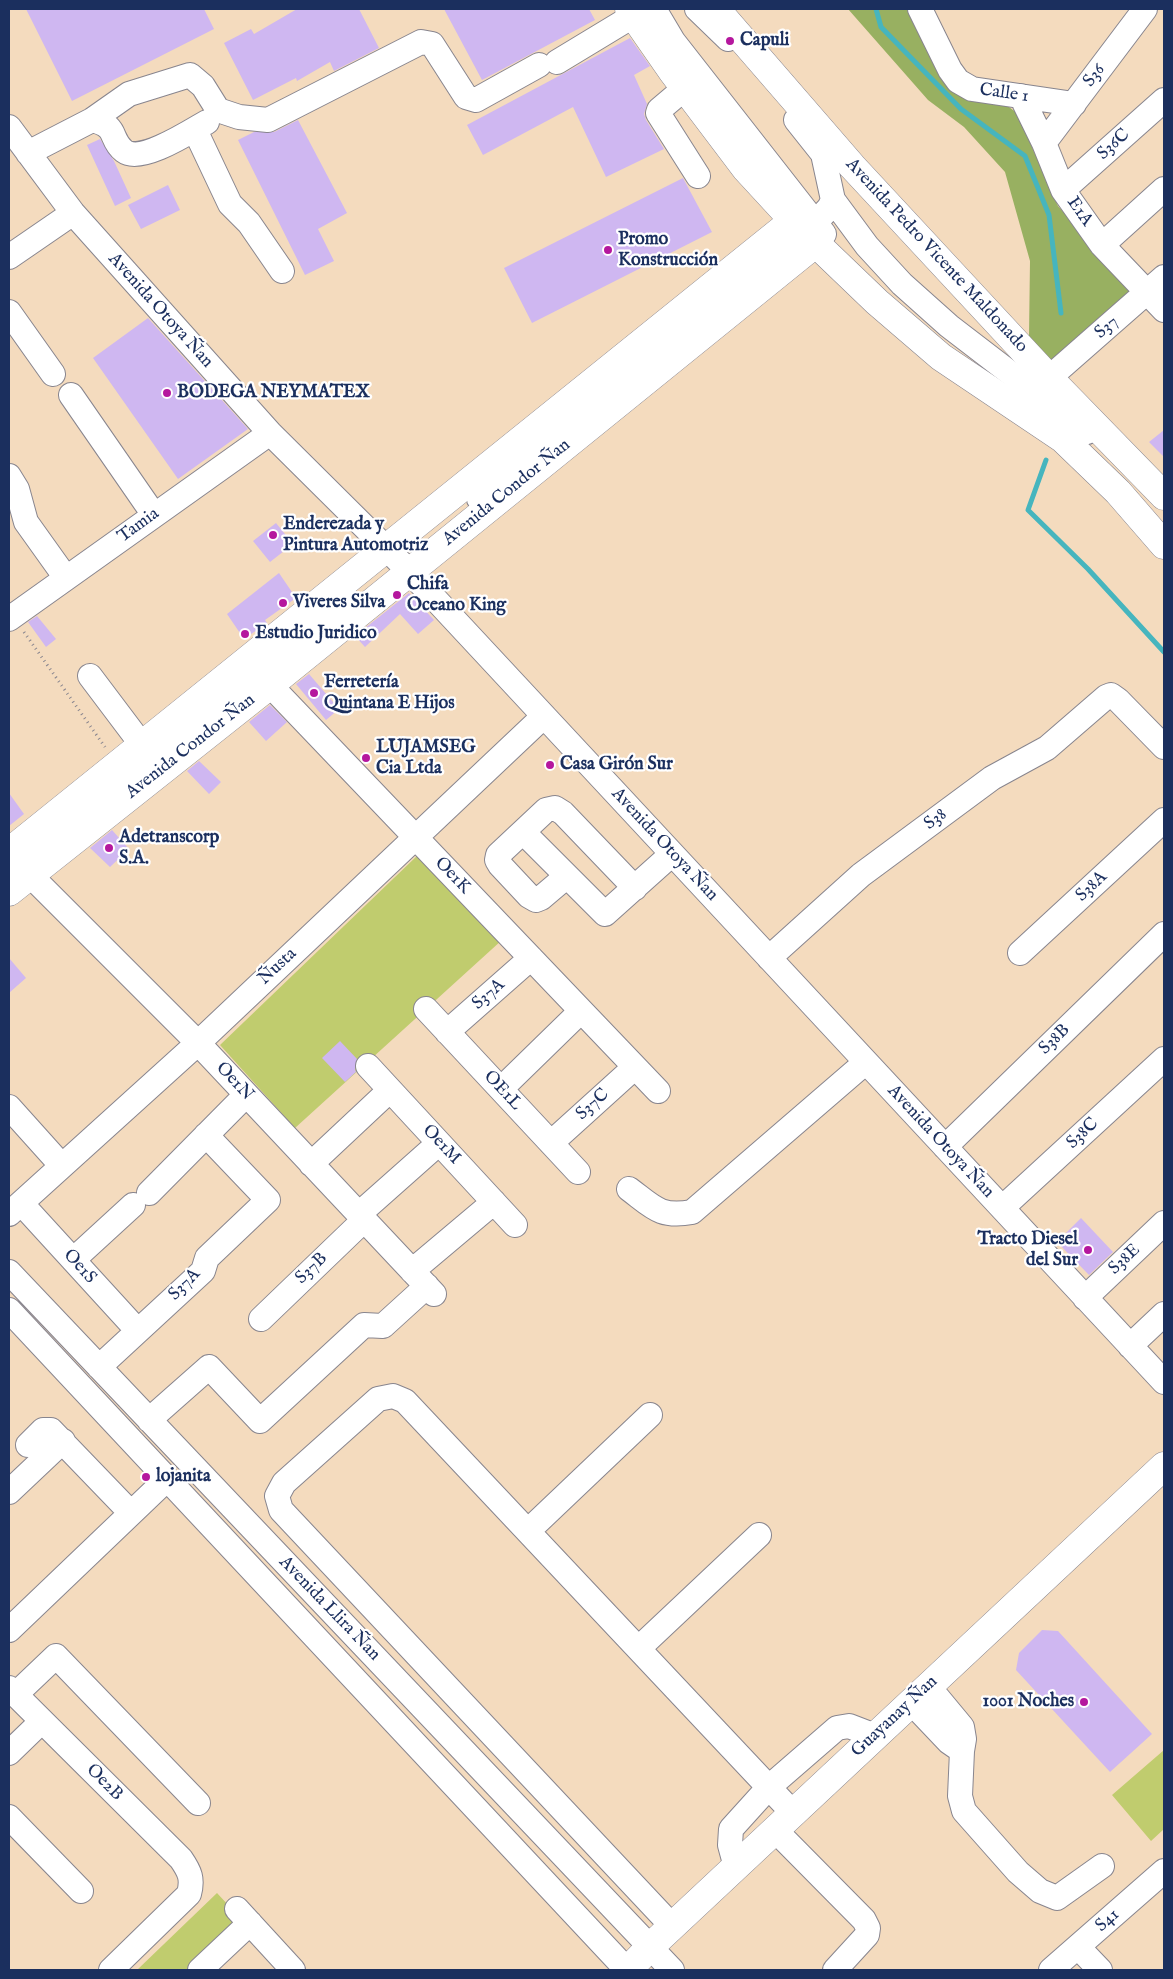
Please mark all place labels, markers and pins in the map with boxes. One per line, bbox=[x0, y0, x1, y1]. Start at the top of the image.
place label: Capuli bbox=[740, 30, 789, 52]
marker: Capuli bbox=[724, 35, 736, 47]
place label: Promo Konstrucción bbox=[618, 229, 718, 272]
marker: Promo Konstrucción bbox=[602, 244, 614, 256]
place label: BODEGA NEYMATEX bbox=[177, 382, 370, 404]
marker: BODEGA NEYMATEX bbox=[161, 387, 173, 399]
place label: Enderezada y Pintura Automotriz bbox=[283, 514, 428, 556]
marker: Enderezada y Pintura Automotriz bbox=[267, 529, 279, 541]
place label: Chifa Oceano King bbox=[407, 574, 506, 616]
marker: Chifa Oceano King bbox=[391, 589, 403, 601]
place label: Viveres Silva bbox=[293, 592, 385, 614]
marker: Viveres Silva bbox=[277, 597, 289, 609]
place label: Estudio Juridico bbox=[255, 623, 377, 645]
marker: Estudio Juridico bbox=[239, 628, 251, 640]
place label: Ferretería Quintana E Hijos bbox=[324, 672, 455, 714]
marker: Ferretería Quintana E Hijos bbox=[308, 687, 320, 699]
place label: LUJAMSEG Cia Ltda bbox=[376, 737, 476, 780]
marker: LUJAMSEG Cia Ltda bbox=[360, 752, 372, 764]
place label: Casa Girón Sur bbox=[560, 754, 673, 776]
marker: Casa Girón Sur bbox=[544, 759, 556, 771]
place label: Adetranscorp S.A. bbox=[119, 827, 219, 870]
marker: Adetranscorp S.A. bbox=[103, 842, 115, 854]
place label: Tracto Diesel del Sur bbox=[977, 1229, 1078, 1272]
marker: Tracto Diesel del Sur bbox=[1082, 1244, 1094, 1256]
place label: lojanita bbox=[156, 1466, 211, 1488]
marker: lojanita bbox=[140, 1471, 152, 1483]
place label: 1001 Noches bbox=[983, 1691, 1074, 1713]
marker: 1001 Noches bbox=[1078, 1696, 1090, 1708]

